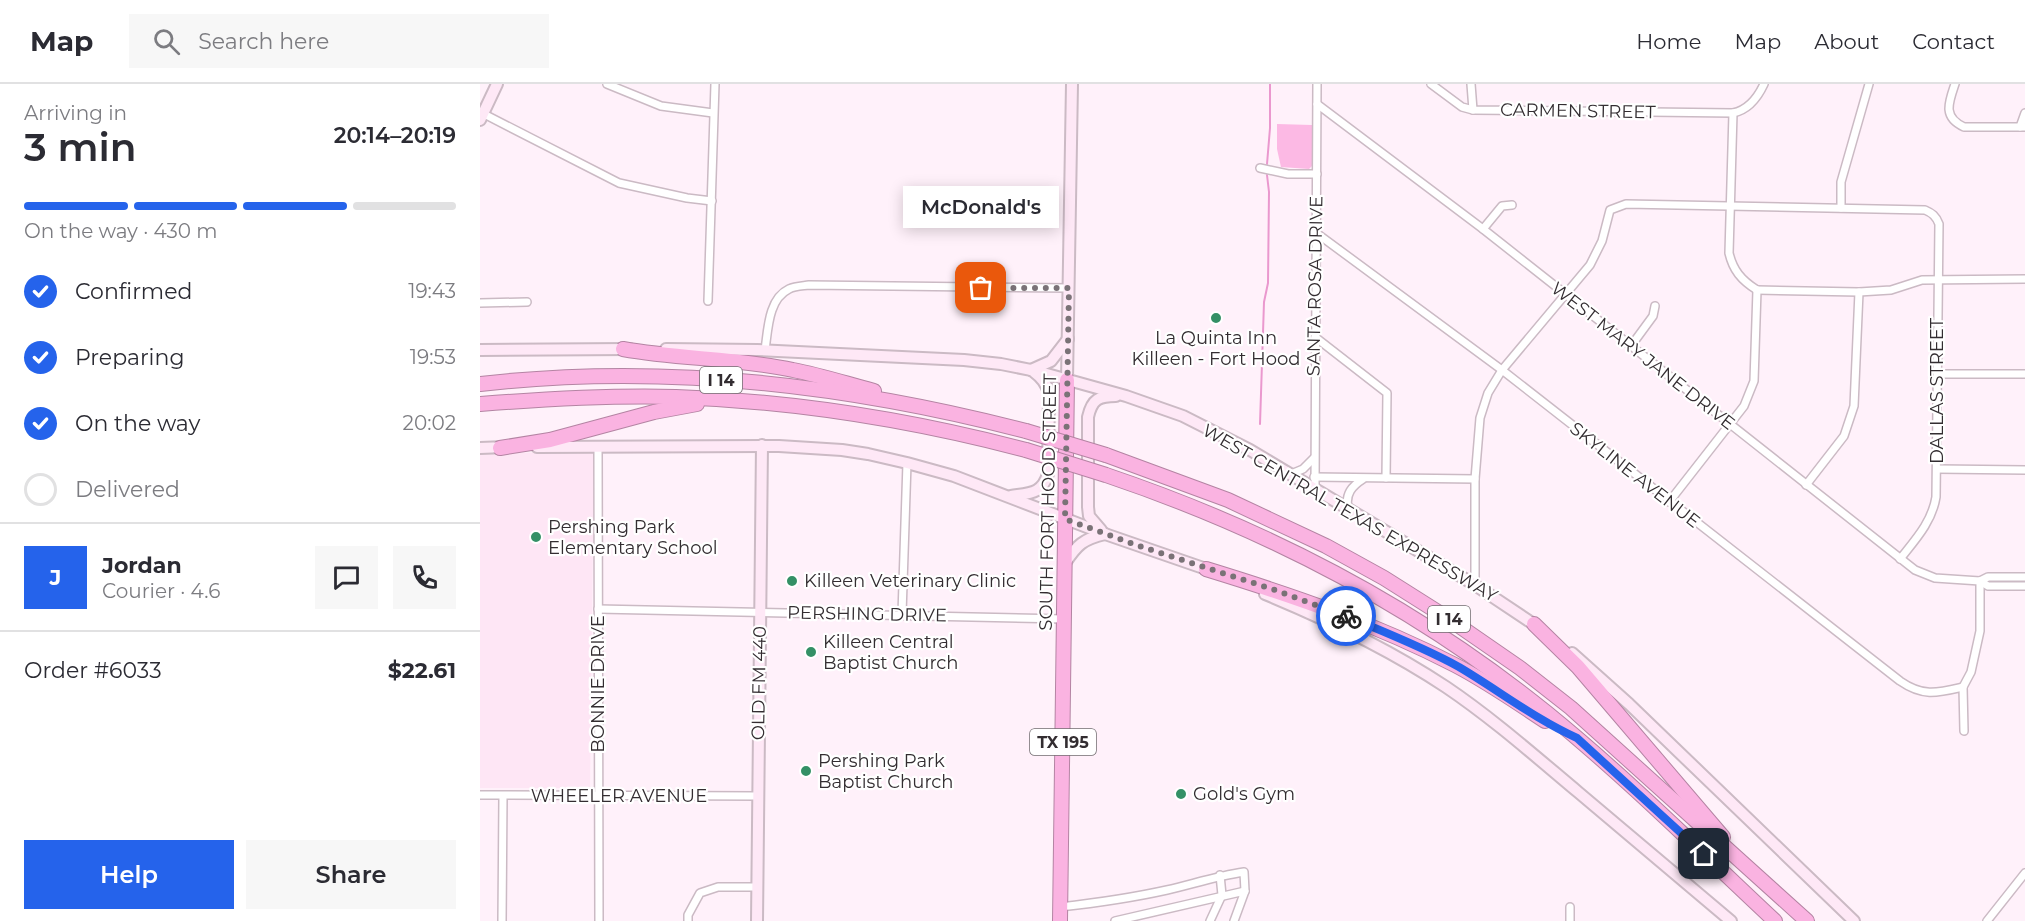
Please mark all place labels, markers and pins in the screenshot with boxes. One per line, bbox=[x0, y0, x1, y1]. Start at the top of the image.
callout: McDonald's bbox=[903, 186, 1059, 228]
pin bbox=[955, 262, 1006, 313]
marker: La Quinta Inn Killeen - Fort Hood bbox=[1209, 311, 1223, 325]
place label: La Quinta Inn Killeen - Fort Hood bbox=[1132, 327, 1300, 370]
place label: Pershing Park Elementary School bbox=[548, 516, 718, 559]
marker: Pershing Park Elementary School bbox=[529, 530, 543, 544]
place label: Killeen Veterinary Clinic bbox=[804, 570, 1016, 592]
marker: Killeen Veterinary Clinic bbox=[785, 574, 799, 588]
place label: Killeen Central Baptist Church bbox=[823, 631, 959, 674]
marker: Killeen Central Baptist Church bbox=[804, 645, 818, 659]
place label: Pershing Park Baptist Church bbox=[818, 750, 954, 793]
marker: Pershing Park Baptist Church bbox=[799, 764, 813, 778]
place label: Gold's Gym bbox=[1193, 783, 1295, 805]
marker: Gold's Gym bbox=[1174, 787, 1188, 801]
pin bbox=[1678, 828, 1729, 879]

